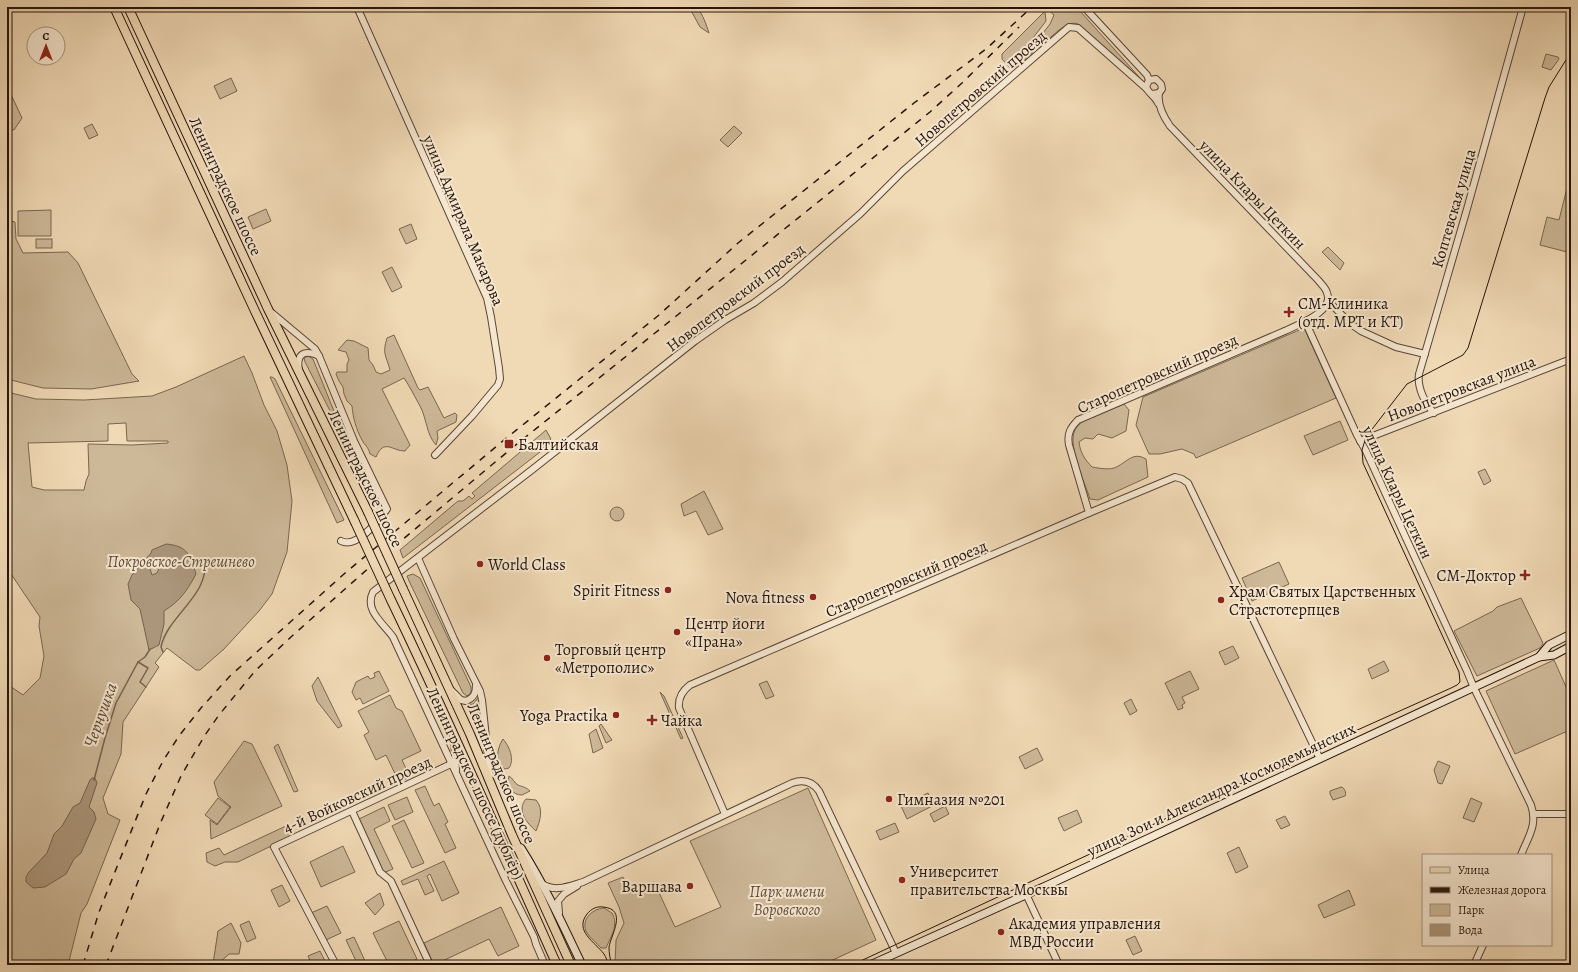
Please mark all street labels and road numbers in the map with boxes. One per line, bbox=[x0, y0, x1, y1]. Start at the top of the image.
street label: Новопетровский проезд bbox=[910, 25, 1051, 152]
street label: Ленинградское шоссе bbox=[183, 113, 267, 260]
street label: улица Адмирала Макарова bbox=[417, 131, 509, 310]
street label: улица Клары Цеткин bbox=[1193, 134, 1310, 254]
street label: Коптевская улица bbox=[1426, 146, 1482, 270]
street label: Новопетровский проезд bbox=[662, 238, 809, 357]
street label: Старопетровский проезд bbox=[1074, 329, 1241, 419]
street label: Новопетровская улица bbox=[1384, 350, 1539, 427]
street label: Ленинградское шоссе bbox=[322, 406, 408, 551]
street label: улица Клары Цеткин bbox=[1356, 421, 1438, 563]
street label: Старопетровский проезд bbox=[822, 535, 991, 623]
street label: Ленинградское шоссе (дублёр) bbox=[421, 684, 529, 883]
street label: Ленинградское шоссе bbox=[461, 700, 541, 847]
street label: улица Зои и Александра Космодемьянских bbox=[1083, 718, 1360, 862]
street label: 4-й Войковский проезд bbox=[280, 751, 435, 839]

